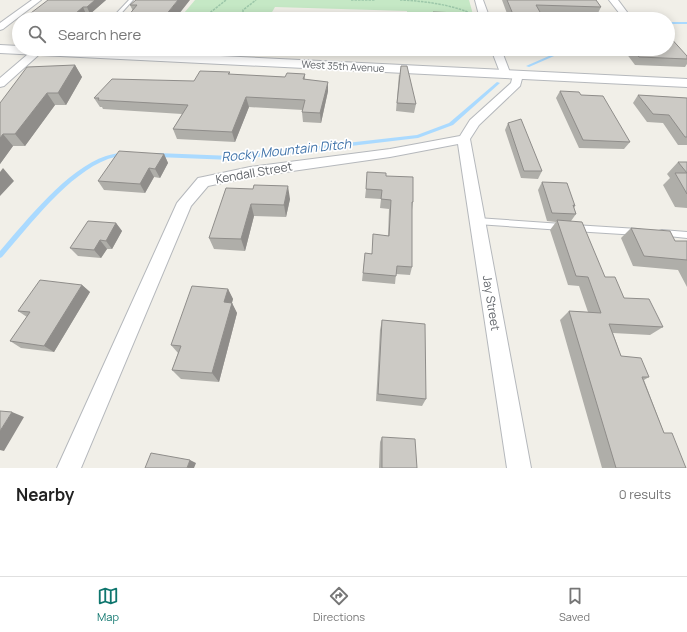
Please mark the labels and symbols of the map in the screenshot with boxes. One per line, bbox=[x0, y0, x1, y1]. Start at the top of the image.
street label: West 35th Avenue bbox=[301, 57, 385, 75]
water label: Rocky Mountain Ditch bbox=[220, 134, 353, 166]
street label: Kendall Street bbox=[214, 157, 294, 188]
street label: Jay Street bbox=[479, 274, 504, 332]

